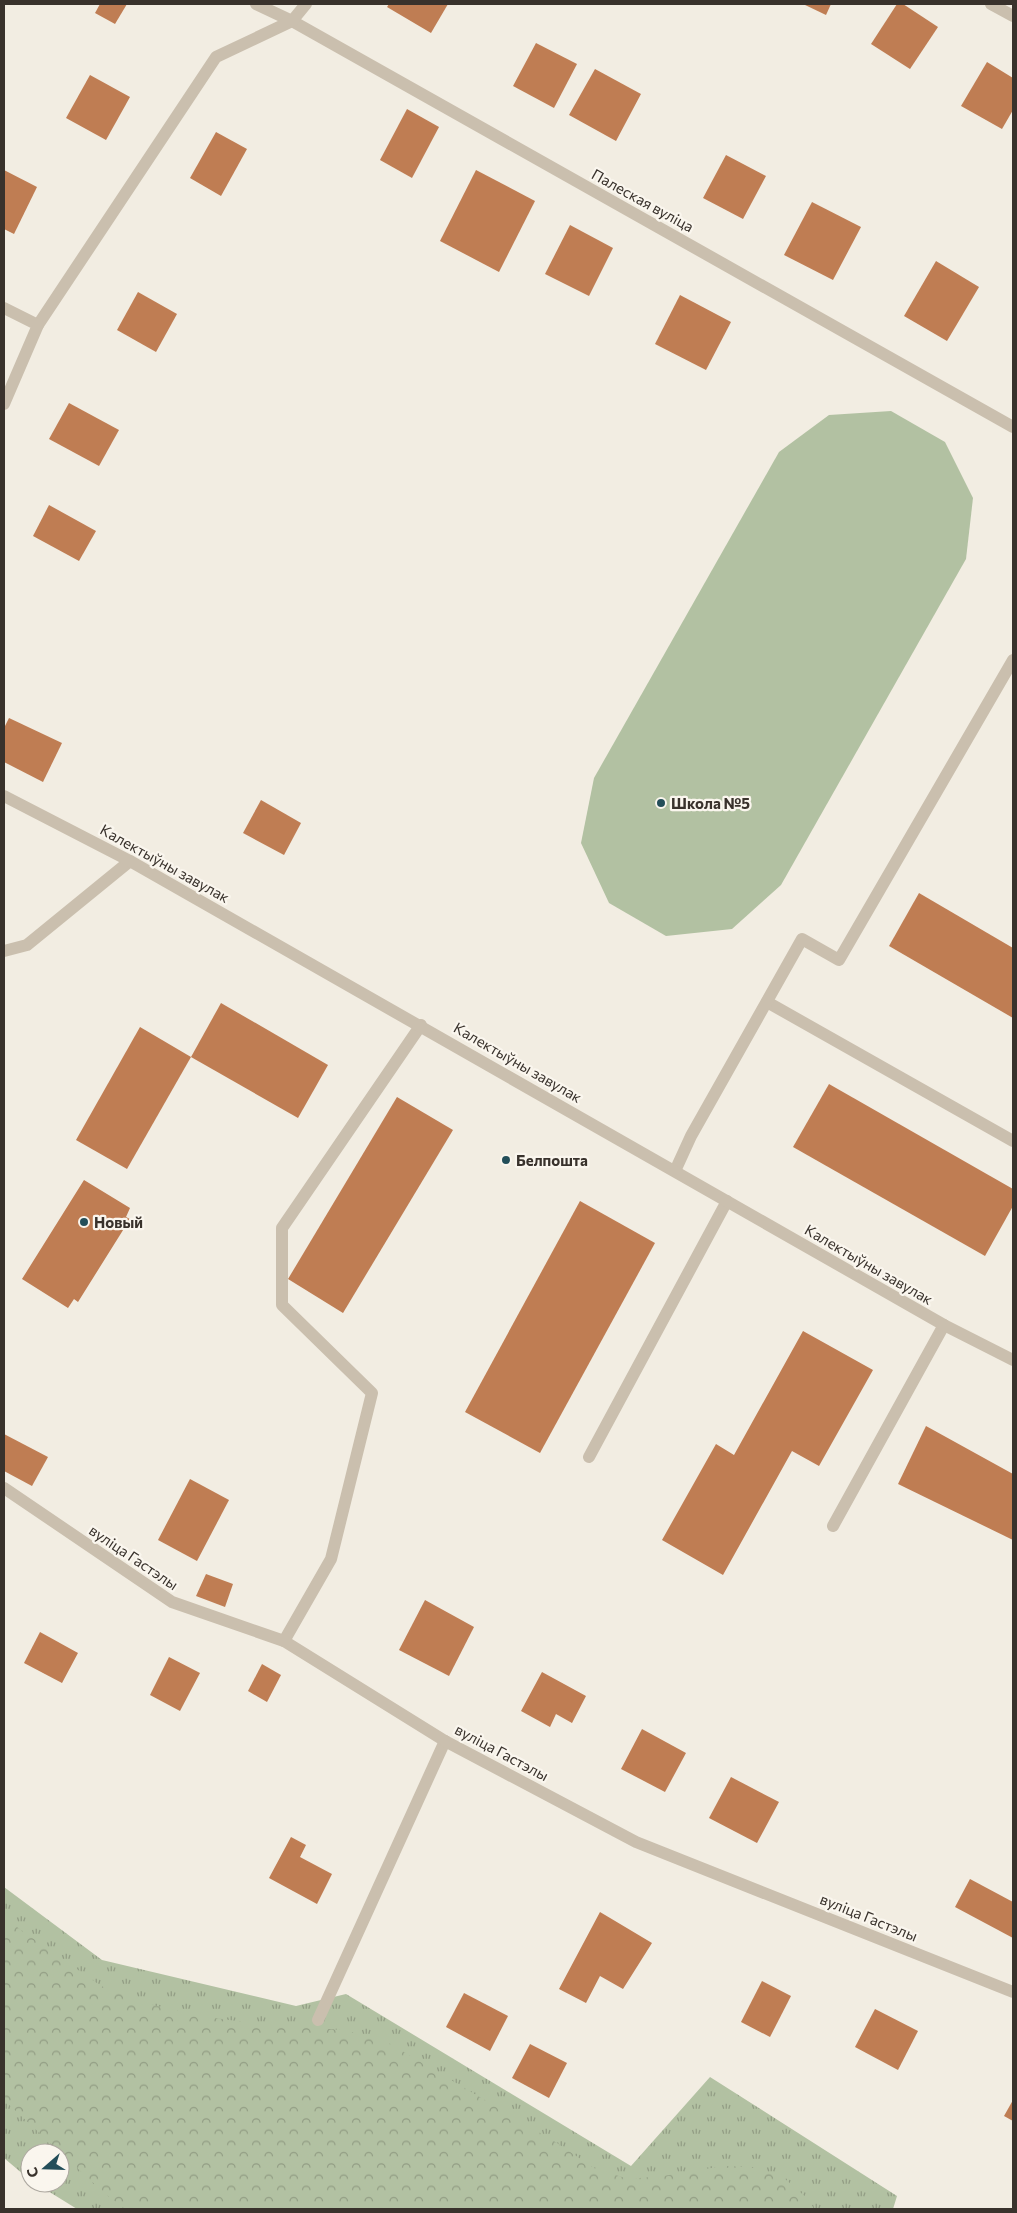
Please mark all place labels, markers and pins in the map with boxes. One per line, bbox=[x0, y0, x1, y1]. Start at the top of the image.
place label: Школа №5 bbox=[671, 794, 750, 812]
marker: Школа №5 bbox=[655, 797, 667, 809]
place label: Белпошта bbox=[516, 1151, 588, 1169]
marker: Белпошта bbox=[500, 1154, 512, 1166]
place label: Новый bbox=[94, 1213, 143, 1231]
marker: Новый bbox=[78, 1216, 90, 1228]

